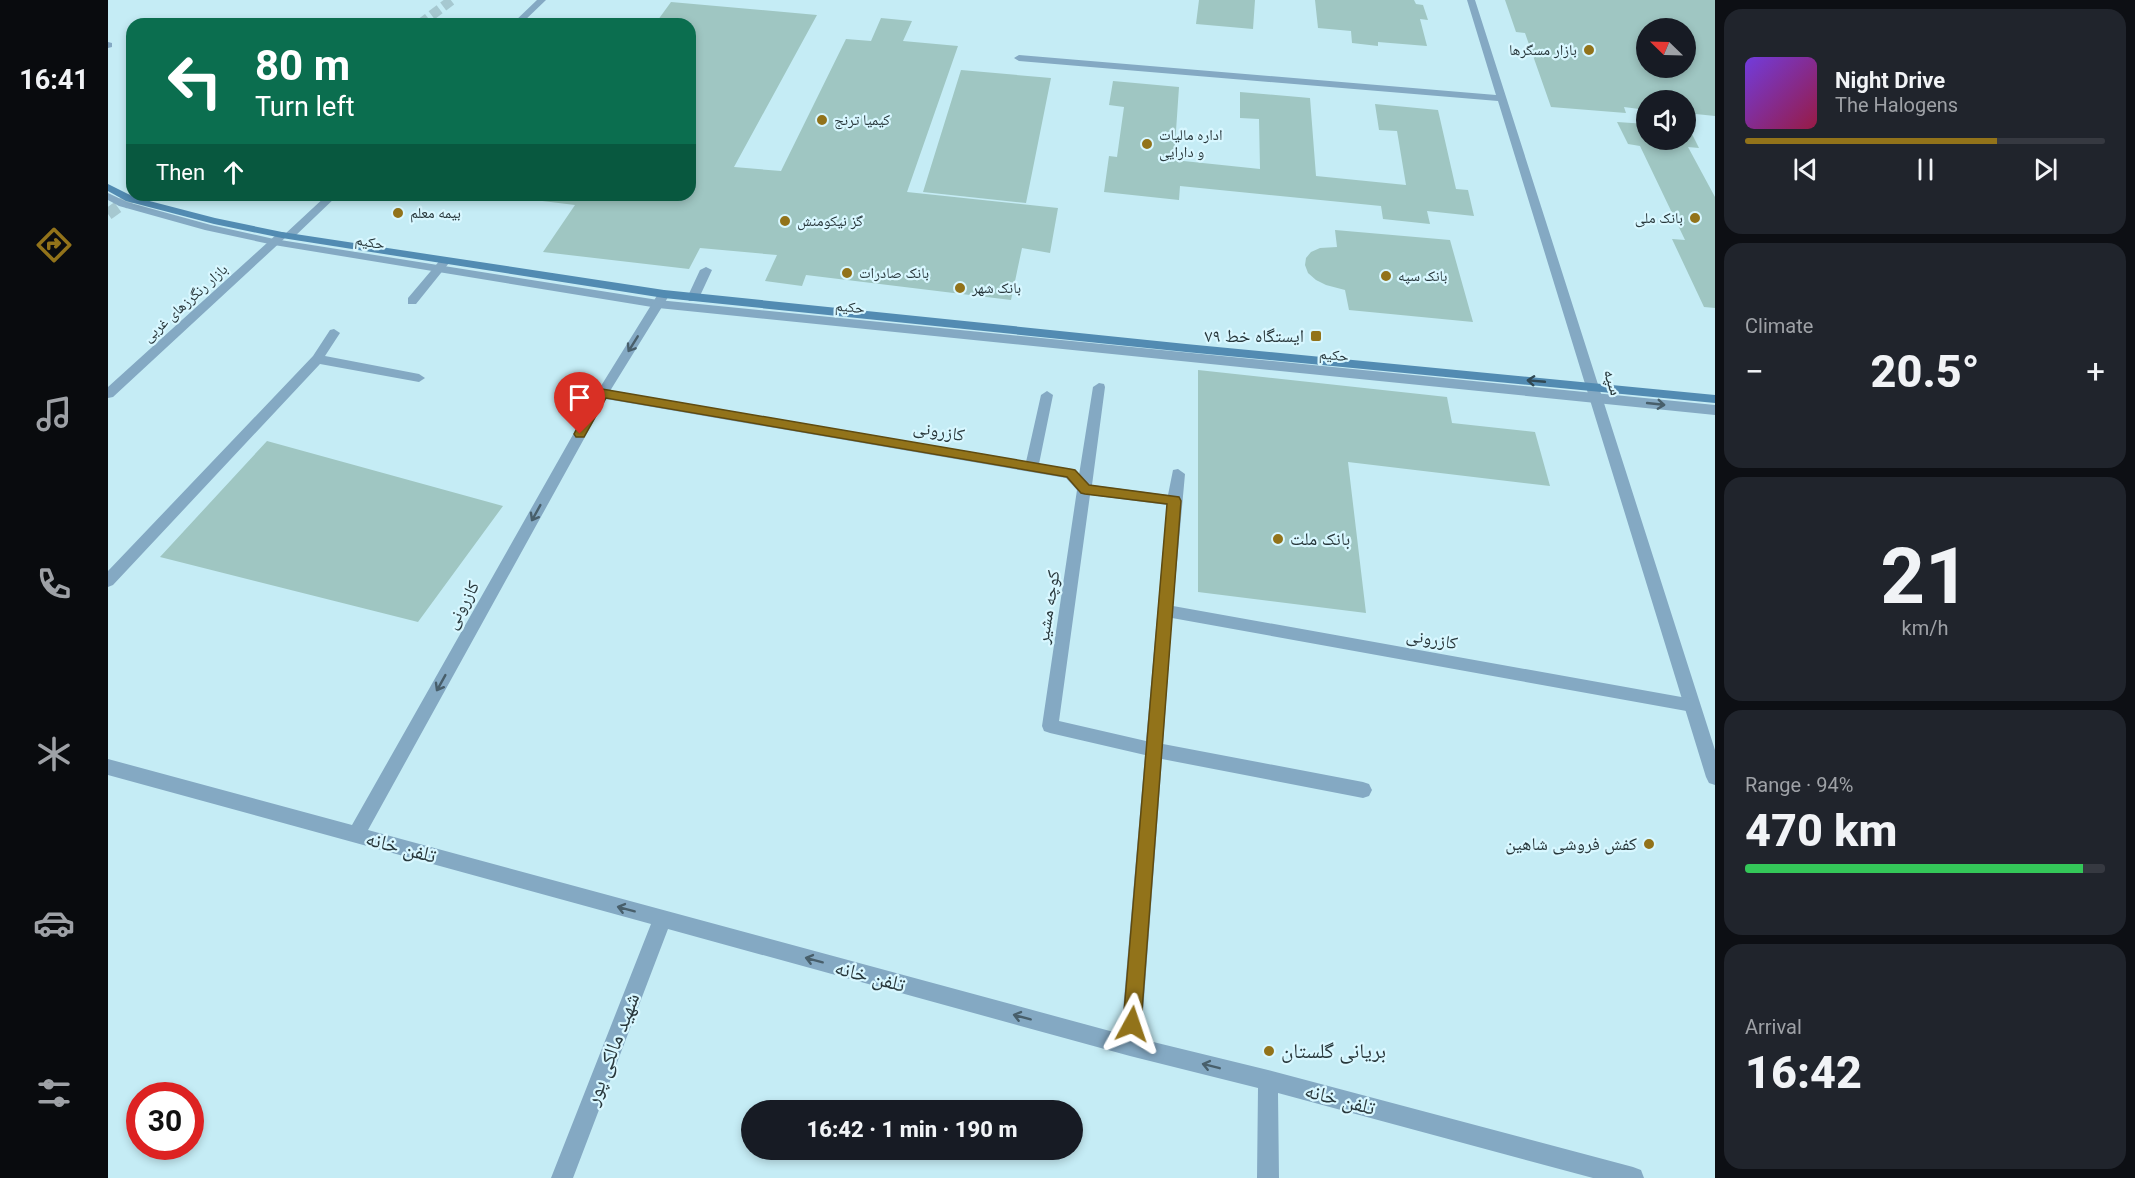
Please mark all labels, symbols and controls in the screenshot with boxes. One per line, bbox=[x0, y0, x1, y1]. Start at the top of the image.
north arrow bbox=[1636, 18, 1696, 78]
map controls bbox=[1636, 18, 1696, 150]
text: 80 m bbox=[255, 41, 350, 90]
place label: بازار مسگرها bbox=[1509, 41, 1577, 59]
icon: left bbox=[156, 42, 234, 120]
marker: بازار مسگرها bbox=[1582, 43, 1596, 57]
text: 16:41 bbox=[19, 64, 89, 96]
text: Night Drive bbox=[1835, 68, 1945, 93]
button: sound bbox=[1636, 90, 1696, 150]
text: Turn left bbox=[255, 91, 355, 123]
text: The Halogens bbox=[1835, 93, 1958, 117]
place label: کیمیا ترنج bbox=[834, 111, 890, 130]
marker: کیمیا ترنج bbox=[815, 113, 829, 127]
place label: اداره مالیات و دارایی bbox=[1159, 126, 1223, 162]
marker: اداره مالیات و دارایی bbox=[1140, 137, 1154, 151]
icon: previous bbox=[1789, 153, 1822, 186]
icon: pause bbox=[1909, 153, 1942, 186]
icon: next bbox=[2029, 153, 2062, 186]
icon: ahead bbox=[217, 156, 250, 189]
text: Then bbox=[156, 160, 205, 185]
place label: بیمه معلم bbox=[410, 204, 461, 223]
marker: بیمه معلم bbox=[391, 206, 405, 220]
place label: بانک ملی bbox=[1635, 209, 1683, 228]
marker: بانک ملی bbox=[1688, 211, 1702, 225]
place label: گز نیکومنش bbox=[797, 212, 863, 231]
marker: گز نیکومنش bbox=[778, 214, 792, 228]
icon: directions bbox=[33, 224, 75, 266]
street label: حکیم bbox=[354, 231, 387, 255]
street label: بازار رنگرزهای غربی bbox=[139, 260, 232, 347]
place label: بانک صادرات bbox=[859, 264, 929, 282]
marker: بانک صادرات bbox=[840, 266, 854, 280]
place label: بانک سپه bbox=[1398, 267, 1447, 285]
marker: بانک سپه bbox=[1379, 269, 1393, 283]
place label: بانک شهر bbox=[971, 279, 1021, 297]
marker: بانک شهر bbox=[953, 281, 967, 295]
street label: حکیم bbox=[834, 296, 866, 319]
text: Climate bbox=[1745, 314, 1813, 338]
place label: ایستگاه خط ۷۹ bbox=[1204, 325, 1304, 346]
marker: ایستگاه خط ۷۹ bbox=[1309, 329, 1323, 343]
one-way arrow bbox=[627, 335, 639, 352]
street label: حکیم bbox=[1318, 344, 1350, 367]
text: 20.5° bbox=[1871, 345, 1980, 398]
text: − bbox=[1745, 352, 1764, 391]
text: + bbox=[2086, 352, 2105, 391]
street label: سپه bbox=[1598, 366, 1628, 398]
pin bbox=[554, 372, 605, 434]
one-way arrow bbox=[1526, 375, 1546, 386]
icon: arrive bbox=[563, 381, 596, 414]
icon: music bbox=[33, 393, 75, 435]
one-way arrow bbox=[1646, 399, 1666, 410]
street label: کازرونی bbox=[912, 416, 967, 446]
one-way arrow bbox=[529, 504, 541, 521]
place label: بانک ملت bbox=[1290, 528, 1350, 550]
text: 21 bbox=[1880, 531, 1970, 622]
marker: بانک ملت bbox=[1271, 532, 1285, 546]
icon: phone bbox=[33, 563, 75, 605]
street label: كوچه مشير bbox=[1031, 568, 1064, 646]
street label: کازرونی bbox=[440, 577, 484, 633]
text: km/h bbox=[1902, 616, 1948, 640]
street label: کازرونی bbox=[1405, 624, 1460, 654]
one-way arrow bbox=[434, 674, 446, 691]
icon: climate bbox=[33, 733, 75, 775]
text: Range · 94% bbox=[1745, 773, 1853, 797]
text: 470 km bbox=[1745, 804, 1897, 857]
street label: تلفن خانه bbox=[363, 826, 439, 869]
place label: کفش فروشی شاهین bbox=[1505, 833, 1638, 855]
marker: کفش فروشی شاهین bbox=[1642, 837, 1656, 851]
icon: car bbox=[33, 902, 75, 944]
one-way arrow bbox=[616, 903, 635, 914]
one-way arrow bbox=[805, 954, 824, 966]
street label: تلفن خانه bbox=[832, 955, 908, 998]
street label: شهید مالکی پور bbox=[579, 989, 645, 1110]
position arrow bbox=[1100, 992, 1164, 1056]
one-way arrow bbox=[1013, 1011, 1032, 1022]
text: Arrival bbox=[1745, 1015, 1802, 1039]
place label: بریانی گلستان bbox=[1281, 1039, 1386, 1064]
marker: بریانی گلستان bbox=[1262, 1044, 1276, 1058]
text: 16:42 bbox=[1745, 1046, 1862, 1099]
one-way arrow bbox=[1202, 1059, 1221, 1071]
icon: filters bbox=[33, 1072, 75, 1114]
street label: تلفن خانه bbox=[1302, 1078, 1378, 1121]
speed limit sign: 30 bbox=[126, 1082, 204, 1160]
text: 16:42 · 1 min · 190 m bbox=[807, 1117, 1017, 1142]

